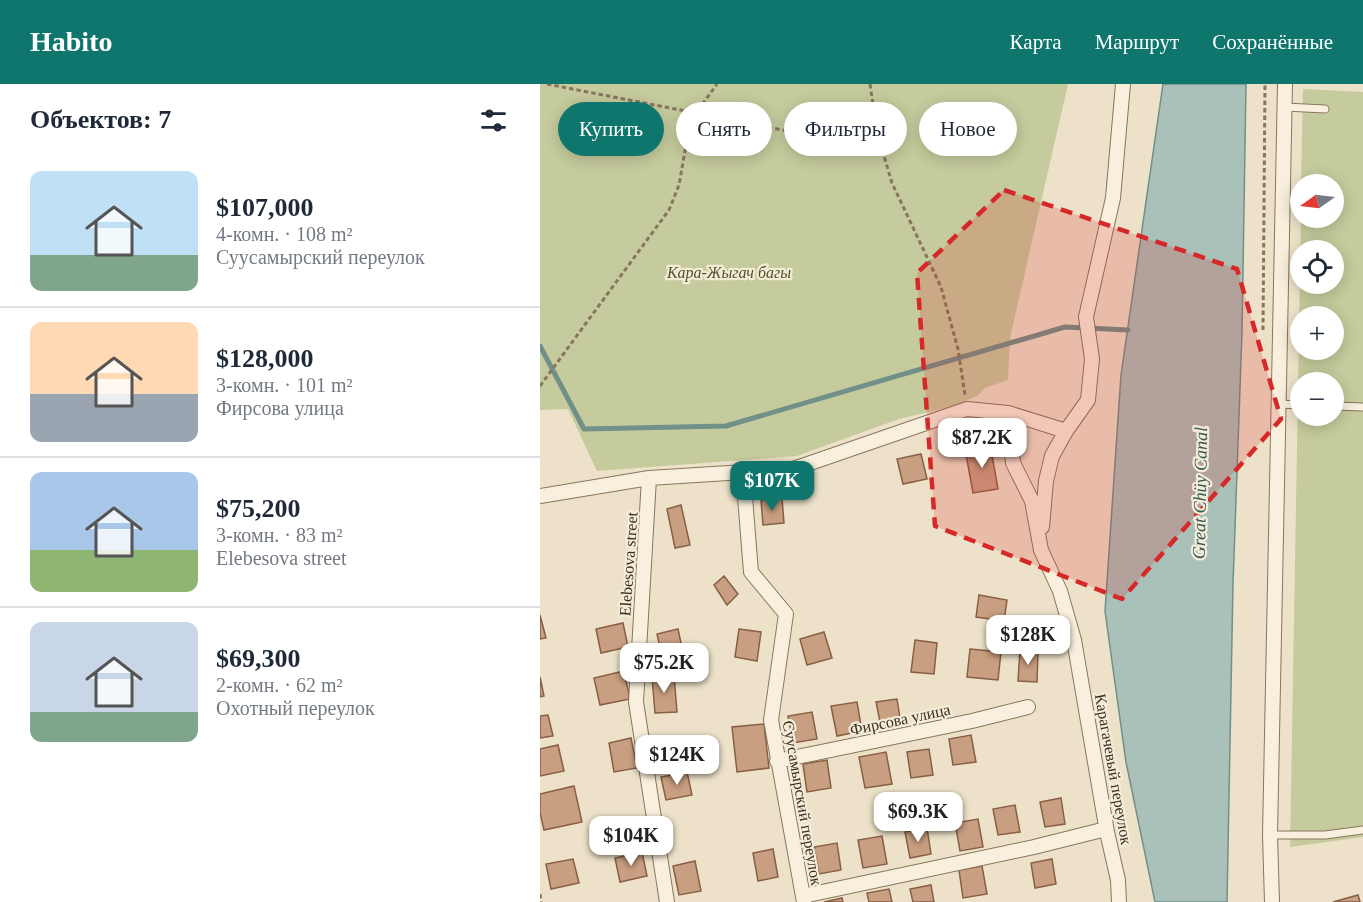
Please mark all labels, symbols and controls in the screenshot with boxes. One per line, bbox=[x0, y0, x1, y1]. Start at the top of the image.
text: Habito bbox=[30, 26, 112, 57]
text: Карта bbox=[1010, 30, 1062, 54]
text: Маршрут bbox=[1095, 30, 1179, 54]
text: Сохранённые bbox=[1212, 30, 1333, 54]
chip: Купить bbox=[558, 102, 664, 156]
chip: Снять bbox=[676, 102, 772, 156]
chip: Фильтры bbox=[784, 102, 907, 156]
chip: Новое bbox=[919, 102, 1017, 156]
icon: filters bbox=[477, 104, 510, 137]
text: Объектов: 7 bbox=[30, 105, 171, 134]
north arrow bbox=[1290, 174, 1344, 228]
map controls bbox=[1290, 174, 1344, 426]
text: $107,000 bbox=[216, 193, 314, 222]
icon: home bbox=[78, 195, 150, 267]
text: 4-комн. · 108 m² bbox=[216, 223, 353, 245]
button: locate bbox=[1290, 240, 1344, 294]
text: Суусамырский переулок bbox=[216, 246, 425, 268]
park label: Кара-Жыгач багы bbox=[666, 264, 791, 282]
button: + bbox=[1290, 306, 1344, 360]
text: $128,000 bbox=[216, 344, 314, 373]
icon: home bbox=[78, 346, 150, 418]
button: − bbox=[1290, 372, 1344, 426]
text: 3-комн. · 101 m² bbox=[216, 374, 353, 396]
text: Фирсова улица bbox=[216, 397, 344, 419]
pin: $87.2K bbox=[933, 418, 1031, 469]
text: $87.2K bbox=[952, 426, 1012, 448]
water label: Great Chüy Canal bbox=[1189, 427, 1211, 559]
pin: $107K bbox=[730, 461, 814, 512]
text: $107K bbox=[744, 469, 800, 491]
text: $75,200 bbox=[216, 494, 301, 523]
icon: home bbox=[78, 496, 150, 568]
street label: Elebesova street bbox=[616, 511, 641, 617]
text: 3-комн. · 83 m² bbox=[216, 524, 343, 546]
text: Elebesova street bbox=[216, 547, 347, 569]
pin: $128K bbox=[986, 615, 1070, 666]
text: $128K bbox=[1000, 623, 1056, 645]
pin: $75.2K bbox=[615, 643, 713, 694]
text: $69,300 bbox=[216, 644, 301, 673]
icon: home bbox=[78, 646, 150, 718]
text: $75.2K bbox=[634, 651, 694, 673]
text: 2-комн. · 62 m² bbox=[216, 674, 343, 696]
street label: Карагачевый переулок bbox=[1091, 692, 1135, 846]
text: Охотный переулок bbox=[216, 697, 375, 719]
street label: Фирсова улица bbox=[848, 701, 952, 739]
street label: Суусамырский переулок bbox=[779, 719, 825, 887]
pin: $124K bbox=[635, 735, 719, 786]
text: $124K bbox=[649, 743, 705, 765]
pin: $69.3K bbox=[869, 792, 967, 843]
text: $69.3K bbox=[888, 800, 948, 822]
pin: $104K bbox=[589, 816, 673, 867]
text: $104K bbox=[603, 824, 659, 846]

